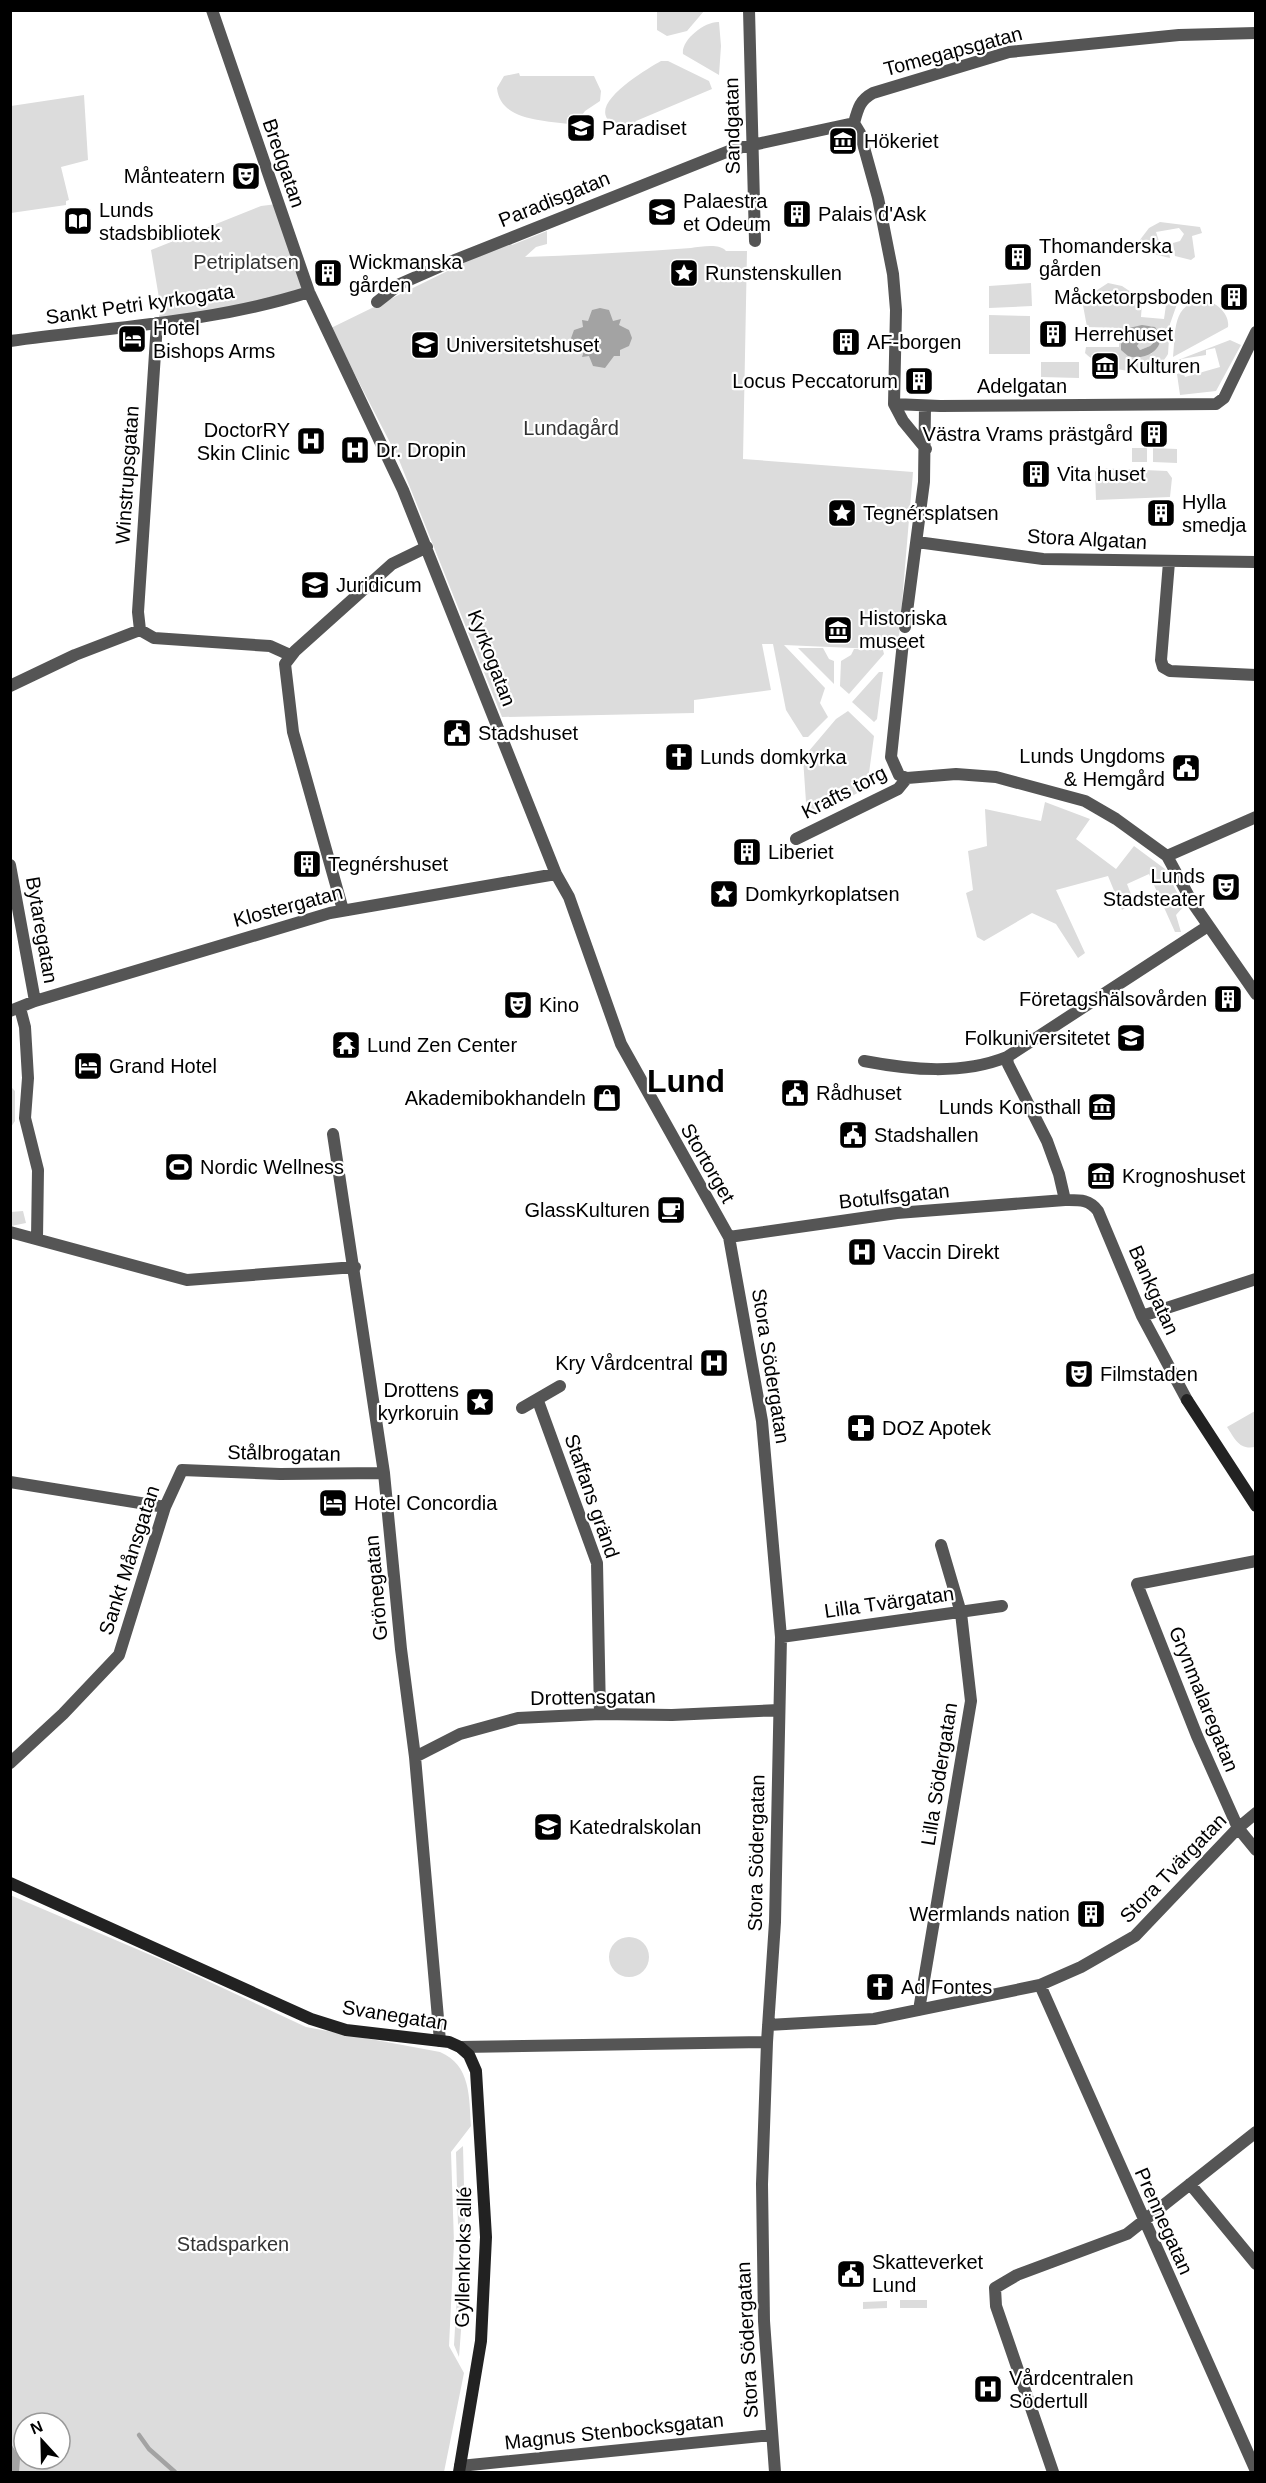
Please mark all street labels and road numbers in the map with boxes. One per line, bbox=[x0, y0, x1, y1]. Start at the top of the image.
street label: Tomegapsgatan bbox=[881, 22, 1025, 80]
street label: Sandgatan bbox=[720, 77, 744, 175]
street label: Bredgatan bbox=[259, 116, 309, 210]
street label: Paradisgatan bbox=[495, 167, 613, 231]
street label: Sankt Petri kyrkogata bbox=[44, 280, 237, 328]
street label: Adelgatan bbox=[977, 375, 1067, 397]
street label: Winstrupsgatan bbox=[111, 405, 143, 545]
street label: Stora Algatan bbox=[1026, 525, 1148, 553]
street label: Kyrkogatan bbox=[464, 607, 520, 709]
street label: Krafts torg bbox=[798, 761, 890, 823]
street label: Bytaregatan bbox=[22, 875, 62, 985]
street label: Klostergatan bbox=[231, 881, 345, 931]
street label: Stortorget bbox=[677, 1119, 740, 1207]
street label: Botulfsgatan bbox=[838, 1179, 950, 1213]
street label: Bankgatan bbox=[1125, 1242, 1183, 1338]
street label: Stora Södergatan bbox=[748, 1287, 794, 1445]
street label: Staffans gränd bbox=[560, 1431, 624, 1561]
street label: Stålbrogatan bbox=[227, 1441, 341, 1465]
street label: Sankt Månsgatan bbox=[94, 1483, 164, 1637]
street label: Grönegatan bbox=[360, 1534, 392, 1642]
street label: Lilla Tvärgatan bbox=[823, 1582, 955, 1622]
street label: Grynmalaregatan bbox=[1165, 1623, 1243, 1775]
street label: Drottensgatan bbox=[530, 1685, 656, 1709]
street label: Lilla Södergatan bbox=[917, 1701, 961, 1847]
street label: Stora Södergatan bbox=[744, 1774, 768, 1932]
street label: Stora Tvärgatan bbox=[1115, 1809, 1231, 1927]
street label: Svanegatan bbox=[341, 1996, 449, 2034]
street label: Prennegatan bbox=[1131, 2164, 1197, 2278]
street label: Gyllenkroks allé bbox=[451, 2186, 475, 2328]
street label: Stora Södergatan bbox=[732, 2261, 762, 2419]
street label: Magnus Stenbocksgatan bbox=[503, 2409, 725, 2453]

